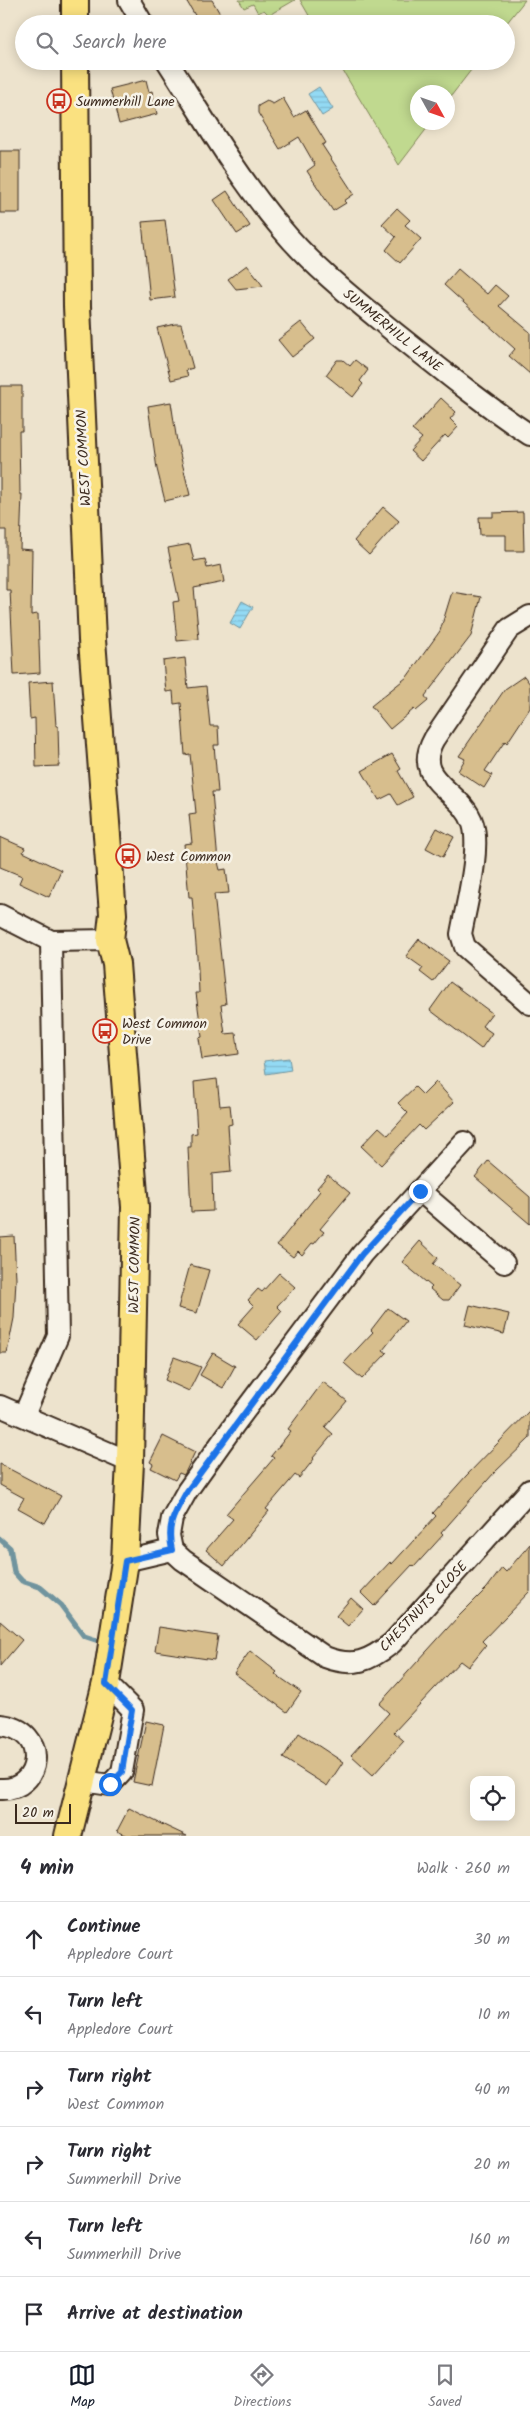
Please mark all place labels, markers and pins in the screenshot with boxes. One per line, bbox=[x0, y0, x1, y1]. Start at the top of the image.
bus stop icon: Summerhill Lane bbox=[46, 88, 72, 114]
place label: Summerhill Lane bbox=[76, 91, 175, 113]
bus stop icon: West Common bbox=[115, 843, 141, 869]
place label: West Common bbox=[146, 846, 231, 868]
place label: West Common Drive bbox=[122, 1013, 207, 1051]
bus stop icon: West Common Drive bbox=[92, 1018, 118, 1044]

